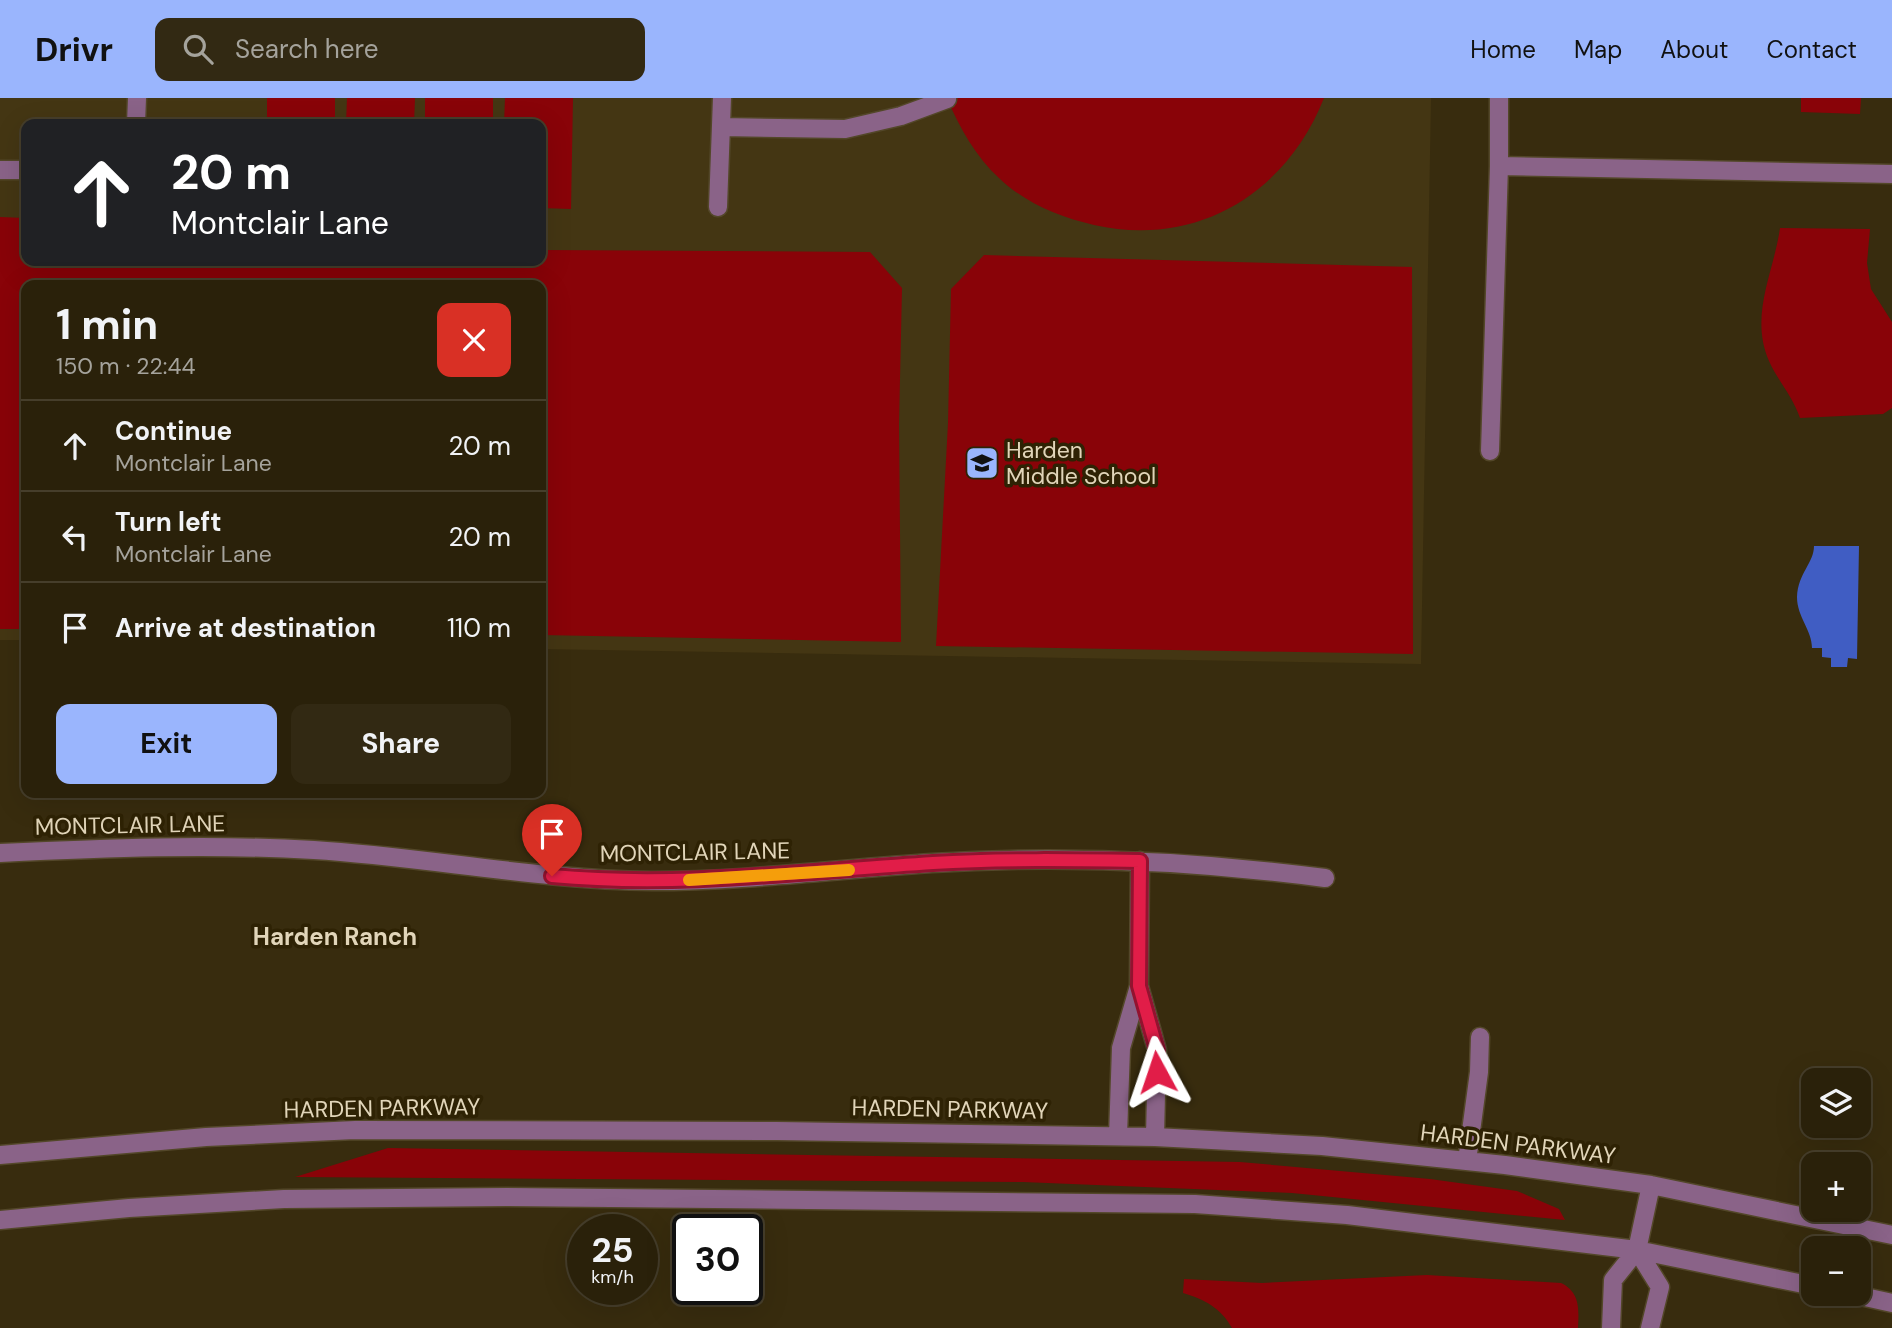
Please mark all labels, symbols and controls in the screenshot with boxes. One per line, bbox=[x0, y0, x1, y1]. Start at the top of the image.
search box bbox=[155, 18, 645, 81]
text: Drivr bbox=[35, 28, 113, 71]
icon: search bbox=[179, 30, 217, 68]
text: Search here bbox=[235, 32, 378, 66]
text: Home bbox=[1470, 34, 1536, 65]
text: Map bbox=[1574, 34, 1622, 65]
text: About bbox=[1660, 34, 1729, 65]
text: Contact bbox=[1767, 34, 1857, 65]
text: 20 m bbox=[171, 140, 291, 204]
icon: ahead bbox=[56, 147, 147, 238]
text: Montclair Lane bbox=[171, 202, 389, 244]
text: 1 min bbox=[56, 297, 158, 352]
button: close bbox=[437, 303, 511, 377]
text: 150 m · 22:44 bbox=[56, 351, 195, 381]
text: Continue bbox=[115, 414, 232, 448]
icon: ahead bbox=[56, 427, 94, 465]
text: 20 m bbox=[448, 429, 511, 463]
place label: Harden Middle School bbox=[1006, 435, 1156, 491]
school or university icon: Harden Middle School bbox=[963, 444, 1001, 482]
text: Montclair Lane bbox=[115, 448, 272, 478]
text: Turn left bbox=[115, 505, 222, 539]
icon: left bbox=[56, 518, 94, 556]
text: 20 m bbox=[448, 520, 511, 554]
text: Montclair Lane bbox=[115, 539, 272, 569]
icon: arrive bbox=[56, 609, 94, 647]
text: Arrive at destination bbox=[115, 611, 376, 645]
text: 110 m bbox=[447, 611, 511, 645]
button: Exit bbox=[56, 704, 277, 784]
button: Share bbox=[291, 704, 511, 784]
pin bbox=[522, 804, 582, 876]
street label: MONTCLAIR LANE bbox=[35, 808, 225, 842]
icon: arrive bbox=[533, 815, 571, 853]
street label: MONTCLAIR LANE bbox=[600, 835, 790, 869]
district label: Harden Ranch bbox=[253, 921, 417, 952]
position arrow bbox=[1120, 1035, 1194, 1109]
map controls bbox=[1801, 1068, 1871, 1306]
button: layers bbox=[1801, 1068, 1871, 1138]
street label: HARDEN PARKWAY bbox=[283, 1091, 481, 1125]
street label: HARDEN PARKWAY bbox=[851, 1092, 1049, 1126]
street label: HARDEN PARKWAY bbox=[1419, 1117, 1617, 1171]
button: + bbox=[1801, 1152, 1871, 1222]
speed limit sign: 30 bbox=[672, 1214, 763, 1305]
text: 25 bbox=[592, 1227, 633, 1273]
button: − bbox=[1801, 1236, 1871, 1306]
text: km/h bbox=[591, 1265, 634, 1289]

